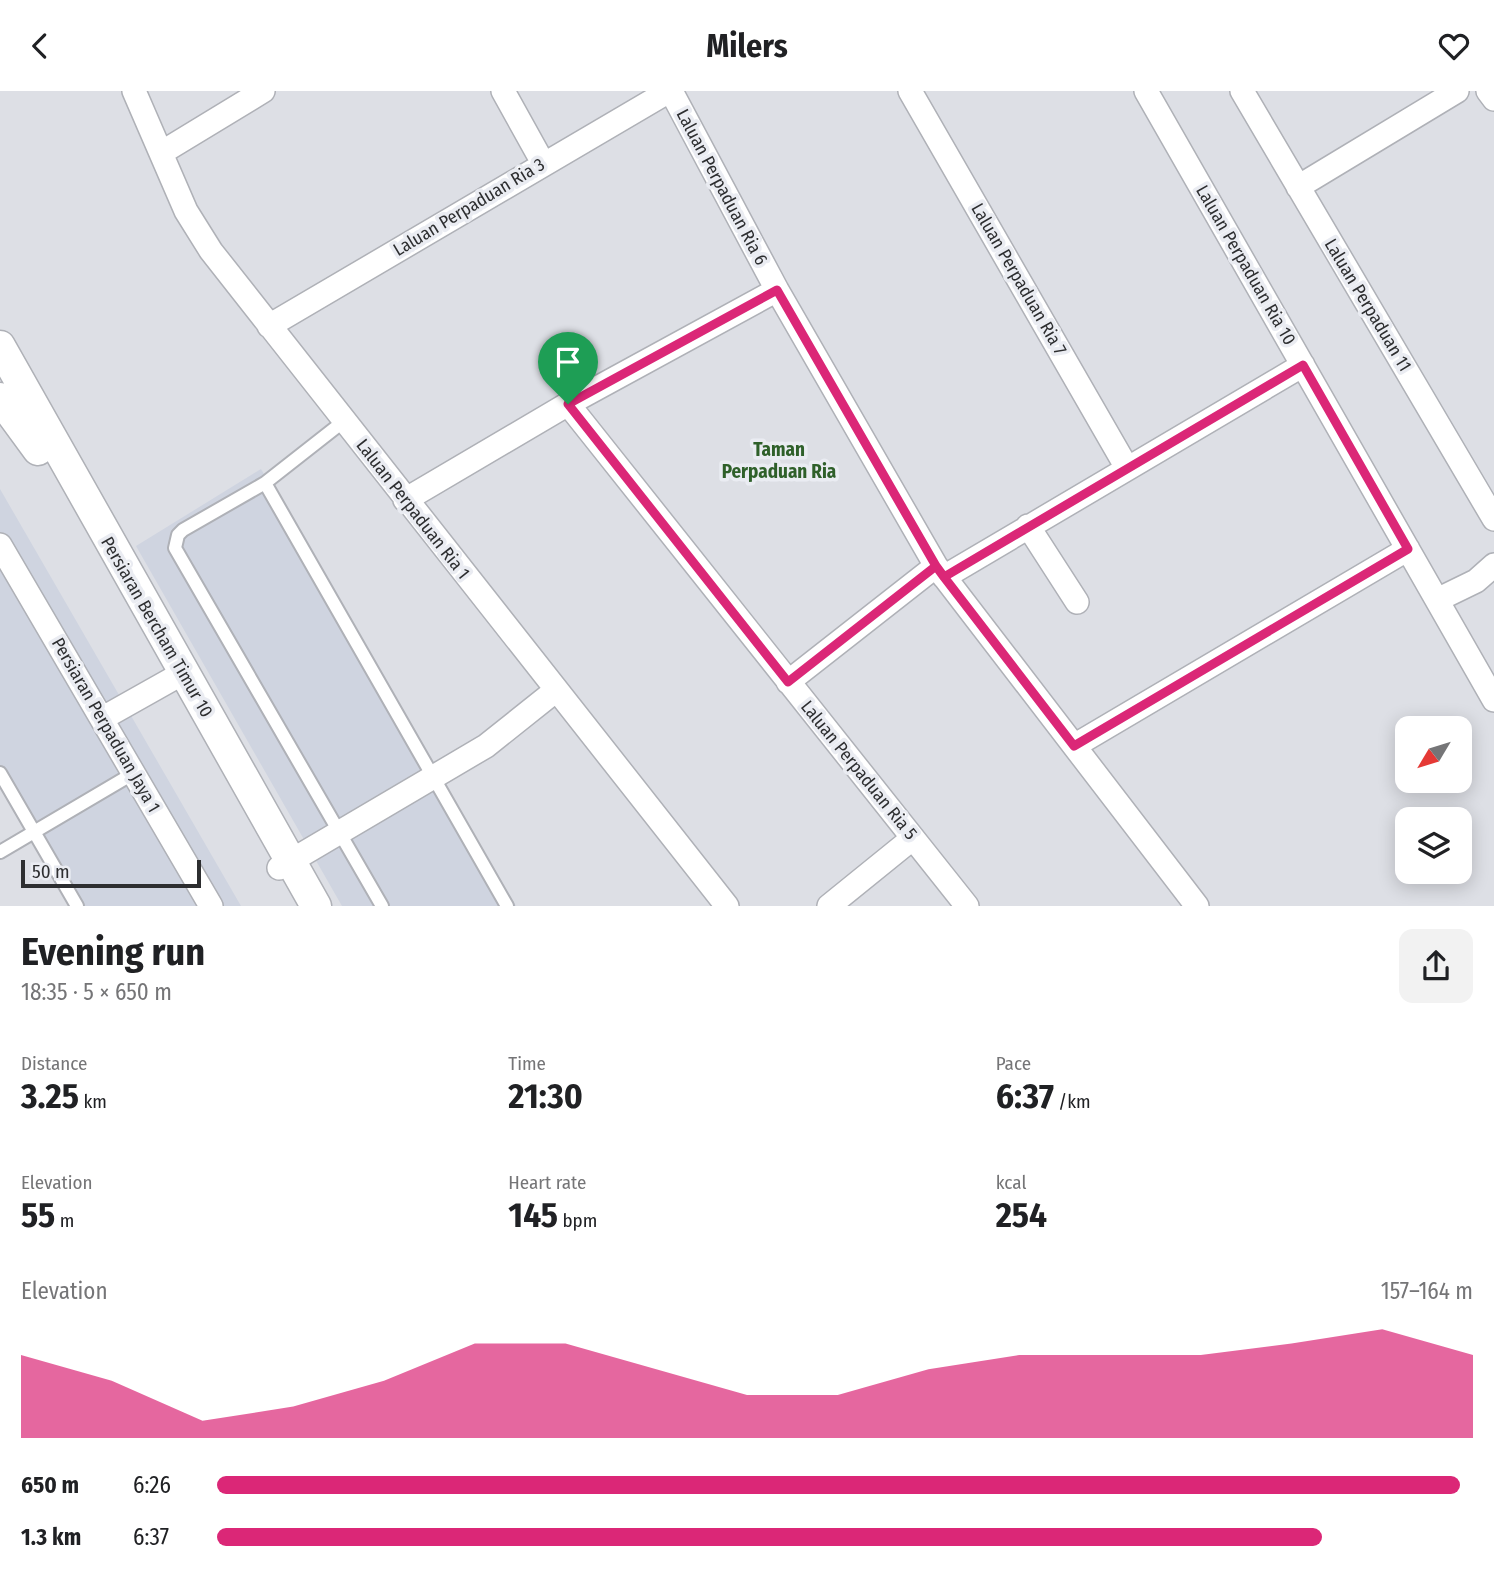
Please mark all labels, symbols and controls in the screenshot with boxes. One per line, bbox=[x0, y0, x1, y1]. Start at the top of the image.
icon: back bbox=[21, 27, 59, 65]
text: Milers bbox=[706, 27, 788, 65]
icon: heart bbox=[1435, 27, 1473, 65]
street label: Laluan Perpaduan Ria 6 bbox=[672, 105, 772, 269]
street label: Laluan Perpaduan Ria 3 bbox=[389, 153, 549, 261]
street label: Laluan Perpaduan Ria 10 bbox=[1191, 181, 1301, 349]
street label: Laluan Perpaduan Ria 7 bbox=[967, 199, 1071, 359]
street label: Laluan Perpaduan 11 bbox=[1320, 235, 1416, 375]
pin bbox=[538, 332, 598, 404]
icon: arrive bbox=[549, 343, 587, 381]
street label: Laluan Perpaduan Ria 1 bbox=[352, 435, 474, 583]
district label: Taman Perpaduan Ria bbox=[722, 438, 836, 483]
street label: Persiaran Bercham Timur 10 bbox=[96, 533, 218, 721]
street label: Persiaran Perpaduan Jaya 1 bbox=[47, 634, 165, 816]
street label: Laluan Perpaduan Ria 5 bbox=[796, 696, 922, 844]
north arrow bbox=[1395, 716, 1472, 793]
map controls bbox=[1395, 716, 1472, 884]
button: layers bbox=[1395, 807, 1472, 884]
scale bar bbox=[21, 857, 201, 889]
text: 50 m bbox=[32, 860, 70, 883]
text: Evening run bbox=[21, 929, 205, 975]
button: share bbox=[1399, 929, 1473, 1003]
text: 18:35 · 5 × 650 m bbox=[21, 978, 172, 1006]
text: Distance bbox=[21, 1052, 88, 1075]
text: Time bbox=[508, 1052, 546, 1075]
text: Pace bbox=[996, 1052, 1031, 1075]
text: 3.25 bbox=[21, 1075, 79, 1117]
text: 21:30 bbox=[508, 1075, 583, 1117]
text: 6:37 bbox=[996, 1075, 1054, 1117]
text: km bbox=[79, 1090, 107, 1113]
text: /km bbox=[1054, 1090, 1091, 1113]
text: Elevation bbox=[21, 1171, 93, 1194]
text: Heart rate bbox=[508, 1171, 586, 1194]
text: kcal bbox=[996, 1171, 1026, 1194]
text: 55 bbox=[21, 1194, 55, 1236]
text: 145 bbox=[508, 1194, 558, 1236]
text: 254 bbox=[996, 1194, 1047, 1236]
text: m bbox=[55, 1209, 74, 1232]
text: bpm bbox=[558, 1209, 597, 1232]
text: Elevation bbox=[21, 1277, 108, 1305]
text: 157–164 m bbox=[1381, 1277, 1473, 1305]
text: 650 m bbox=[21, 1471, 79, 1499]
text: 6:26 bbox=[133, 1471, 171, 1499]
text: 1.3 km bbox=[21, 1523, 81, 1551]
text: 6:37 bbox=[133, 1523, 169, 1551]

